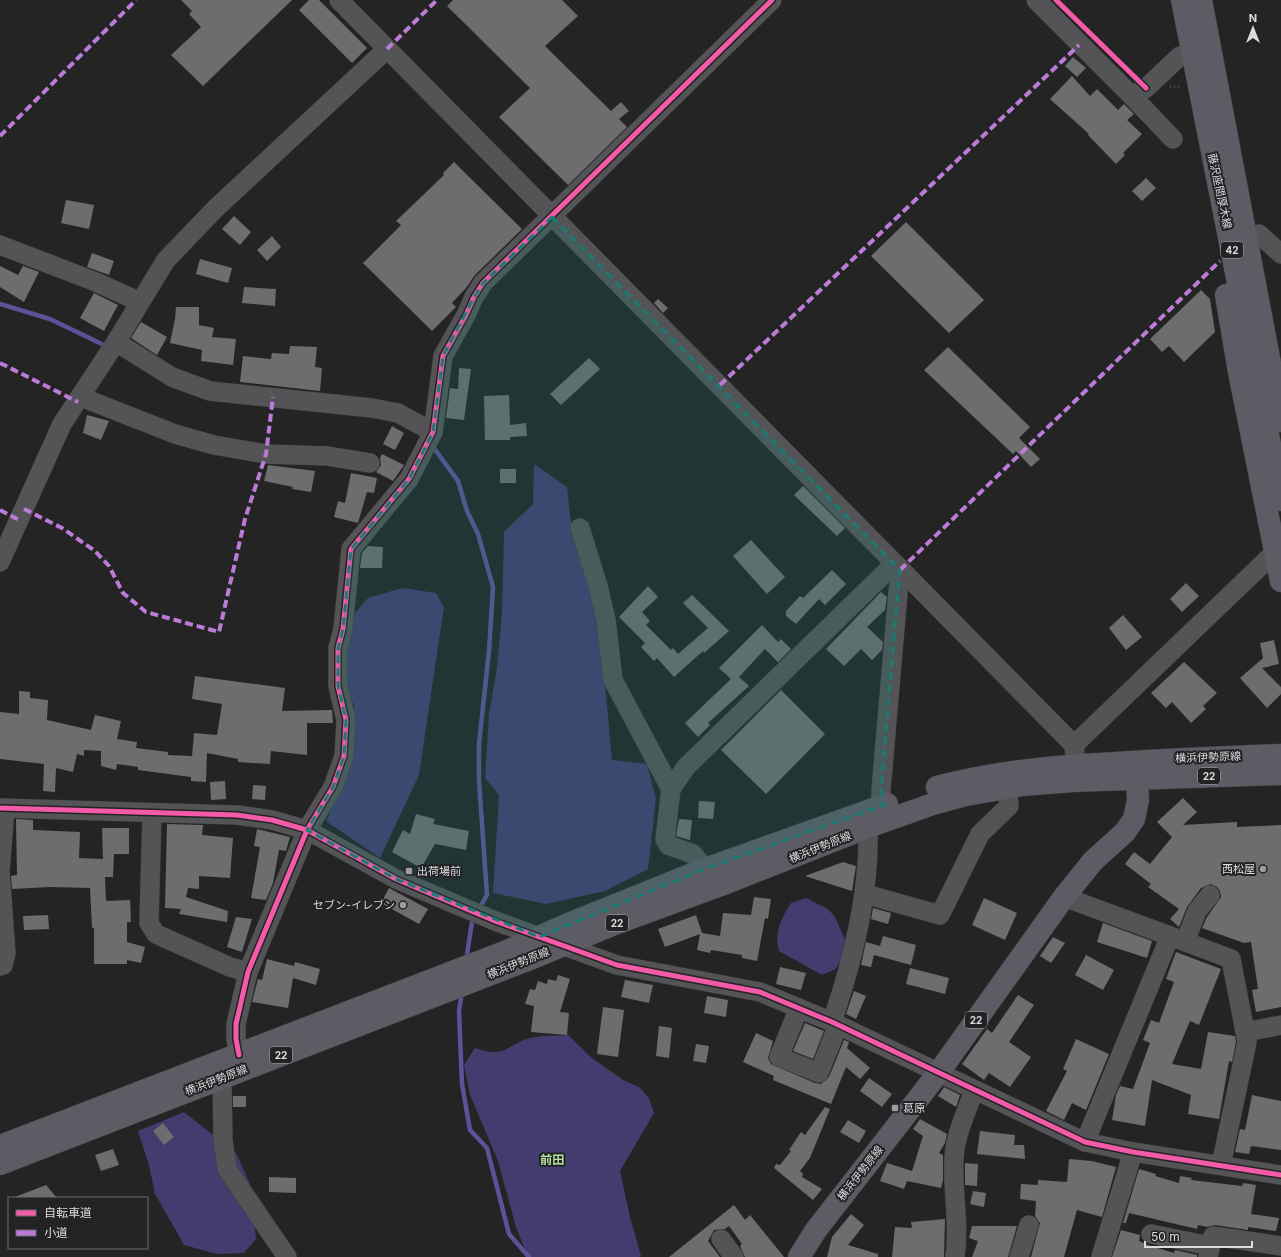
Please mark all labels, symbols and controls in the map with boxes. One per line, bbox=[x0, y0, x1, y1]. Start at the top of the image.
north arrow bbox=[1233, 8, 1273, 48]
text: N bbox=[1249, 11, 1257, 25]
street label: 藤沢座間厚木線 bbox=[1205, 152, 1235, 230]
road number: 42 bbox=[1221, 242, 1243, 258]
street label: 横浜伊勢原線 bbox=[1175, 749, 1241, 765]
road number: 22 bbox=[1198, 768, 1220, 784]
street label: 横浜伊勢原線 bbox=[787, 828, 853, 866]
place label: 西松屋 bbox=[1222, 862, 1255, 876]
place label: 出荷場前 bbox=[417, 864, 461, 878]
marker: 西松屋 bbox=[1258, 864, 1268, 874]
marker: 出荷場前 bbox=[404, 866, 414, 876]
place label: セブン-イレブン bbox=[313, 898, 395, 912]
marker: セブン-イレブン bbox=[398, 900, 408, 910]
road number: 22 bbox=[606, 915, 628, 931]
street label: 横浜伊勢原線 bbox=[485, 944, 551, 982]
road number: 22 bbox=[965, 1012, 987, 1028]
road number: 22 bbox=[270, 1047, 292, 1063]
street label: 横浜伊勢原線 bbox=[183, 1062, 249, 1098]
place label: 葛原 bbox=[903, 1101, 925, 1115]
marker: 葛原 bbox=[890, 1103, 900, 1113]
street label: 横浜伊勢原線 bbox=[834, 1143, 886, 1203]
district label: 前田 bbox=[540, 1152, 564, 1167]
legend bbox=[8, 1197, 148, 1249]
text: 自転車道 bbox=[44, 1205, 92, 1220]
scale bar bbox=[1145, 1223, 1252, 1249]
text: 小道 bbox=[44, 1225, 68, 1240]
text: 50 m bbox=[1151, 1229, 1180, 1244]

